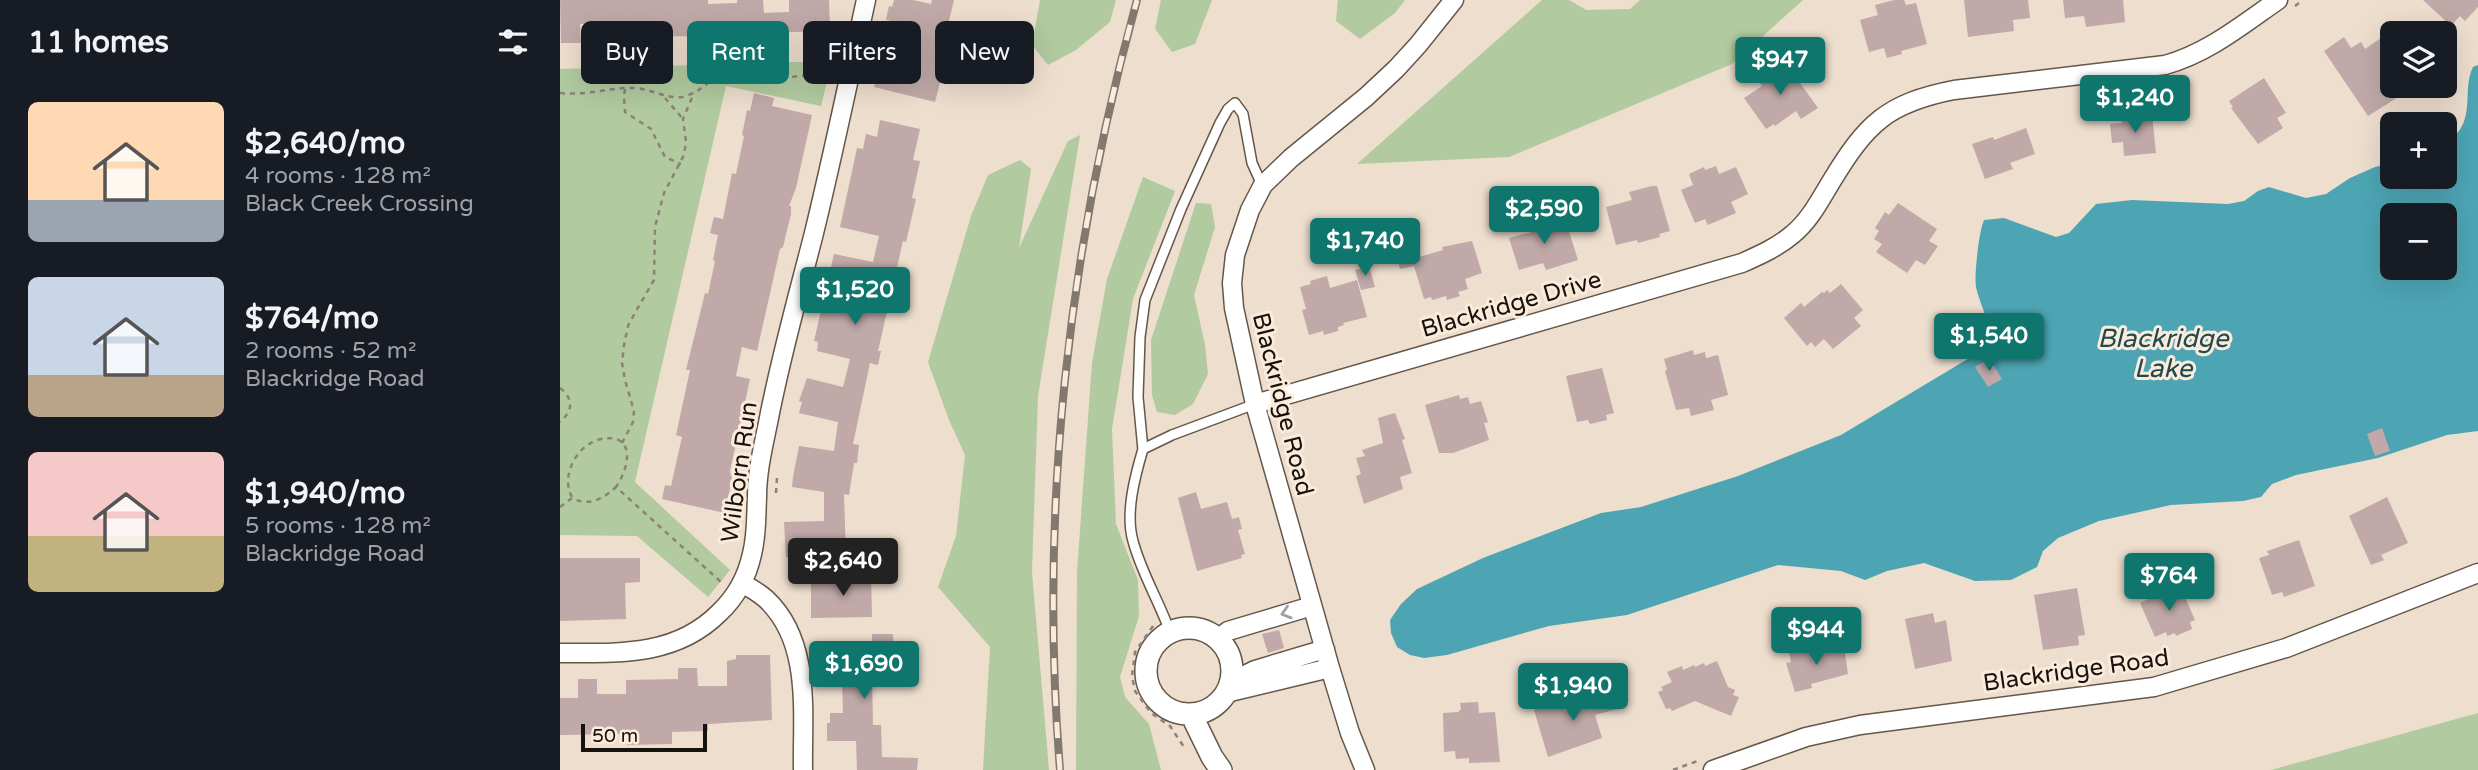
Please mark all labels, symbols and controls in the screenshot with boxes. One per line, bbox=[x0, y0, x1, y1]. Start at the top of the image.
chip: Buy bbox=[581, 21, 673, 84]
chip: Rent bbox=[687, 21, 789, 84]
chip: Filters bbox=[803, 21, 921, 84]
chip: New bbox=[935, 21, 1034, 84]
map controls bbox=[2380, 21, 2457, 280]
button: layers bbox=[2380, 21, 2457, 98]
icon: filters bbox=[494, 23, 532, 61]
text: 11 homes bbox=[28, 24, 169, 61]
pin: $947 bbox=[1739, 38, 1821, 97]
text: $947 bbox=[1751, 46, 1809, 74]
pin: $1,240 bbox=[2078, 76, 2192, 135]
text: $1,240 bbox=[2096, 84, 2174, 112]
button: + bbox=[2380, 112, 2457, 189]
text: $2,640/mo bbox=[245, 125, 405, 162]
icon: home bbox=[84, 130, 168, 214]
text: 4 rooms · 128 m² bbox=[245, 162, 431, 190]
pin: $2,590 bbox=[1487, 187, 1601, 246]
text: Black Creek Crossing bbox=[245, 190, 474, 218]
text: $2,590 bbox=[1505, 195, 1583, 223]
button: − bbox=[2380, 203, 2457, 280]
pin: $1,740 bbox=[1308, 218, 1422, 278]
text: $1,740 bbox=[1326, 227, 1404, 255]
street label: Blackridge Drive bbox=[1418, 265, 1605, 344]
pin: $1,520 bbox=[798, 268, 912, 327]
text: $1,520 bbox=[816, 276, 894, 304]
text: $764/mo bbox=[245, 300, 379, 337]
icon: home bbox=[84, 305, 168, 389]
street label: Blackridge Road bbox=[1246, 310, 1319, 499]
pin: $1,540 bbox=[1932, 314, 2046, 373]
text: $1,540 bbox=[1950, 322, 2028, 350]
water label: Blackridge Lake bbox=[2098, 323, 2230, 384]
text: 2 rooms · 52 m² bbox=[245, 337, 416, 365]
text: Blackridge Road bbox=[245, 365, 425, 393]
street label: Wilborn Run bbox=[715, 400, 764, 544]
text: $1,940/mo bbox=[245, 475, 405, 512]
icon: home bbox=[84, 480, 168, 564]
text: 5 rooms · 128 m² bbox=[245, 512, 431, 540]
pin: $2,640 bbox=[786, 538, 900, 598]
text: Blackridge Road bbox=[245, 540, 425, 568]
text: $2,640 bbox=[804, 547, 882, 575]
pin: $764 bbox=[2128, 554, 2210, 613]
text: $764 bbox=[2140, 562, 2198, 590]
one-way arrow bbox=[1280, 605, 1292, 620]
pin: $944 bbox=[1775, 608, 1857, 667]
text: $944 bbox=[1787, 616, 1845, 644]
pin: $1,690 bbox=[807, 642, 921, 701]
street label: Blackridge Road bbox=[1981, 643, 2171, 698]
text: $1,690 bbox=[825, 650, 903, 678]
pin: $1,940 bbox=[1516, 664, 1630, 723]
text: $1,940 bbox=[1534, 672, 1612, 700]
scale bar bbox=[581, 721, 707, 753]
text: 50 m bbox=[592, 725, 638, 747]

